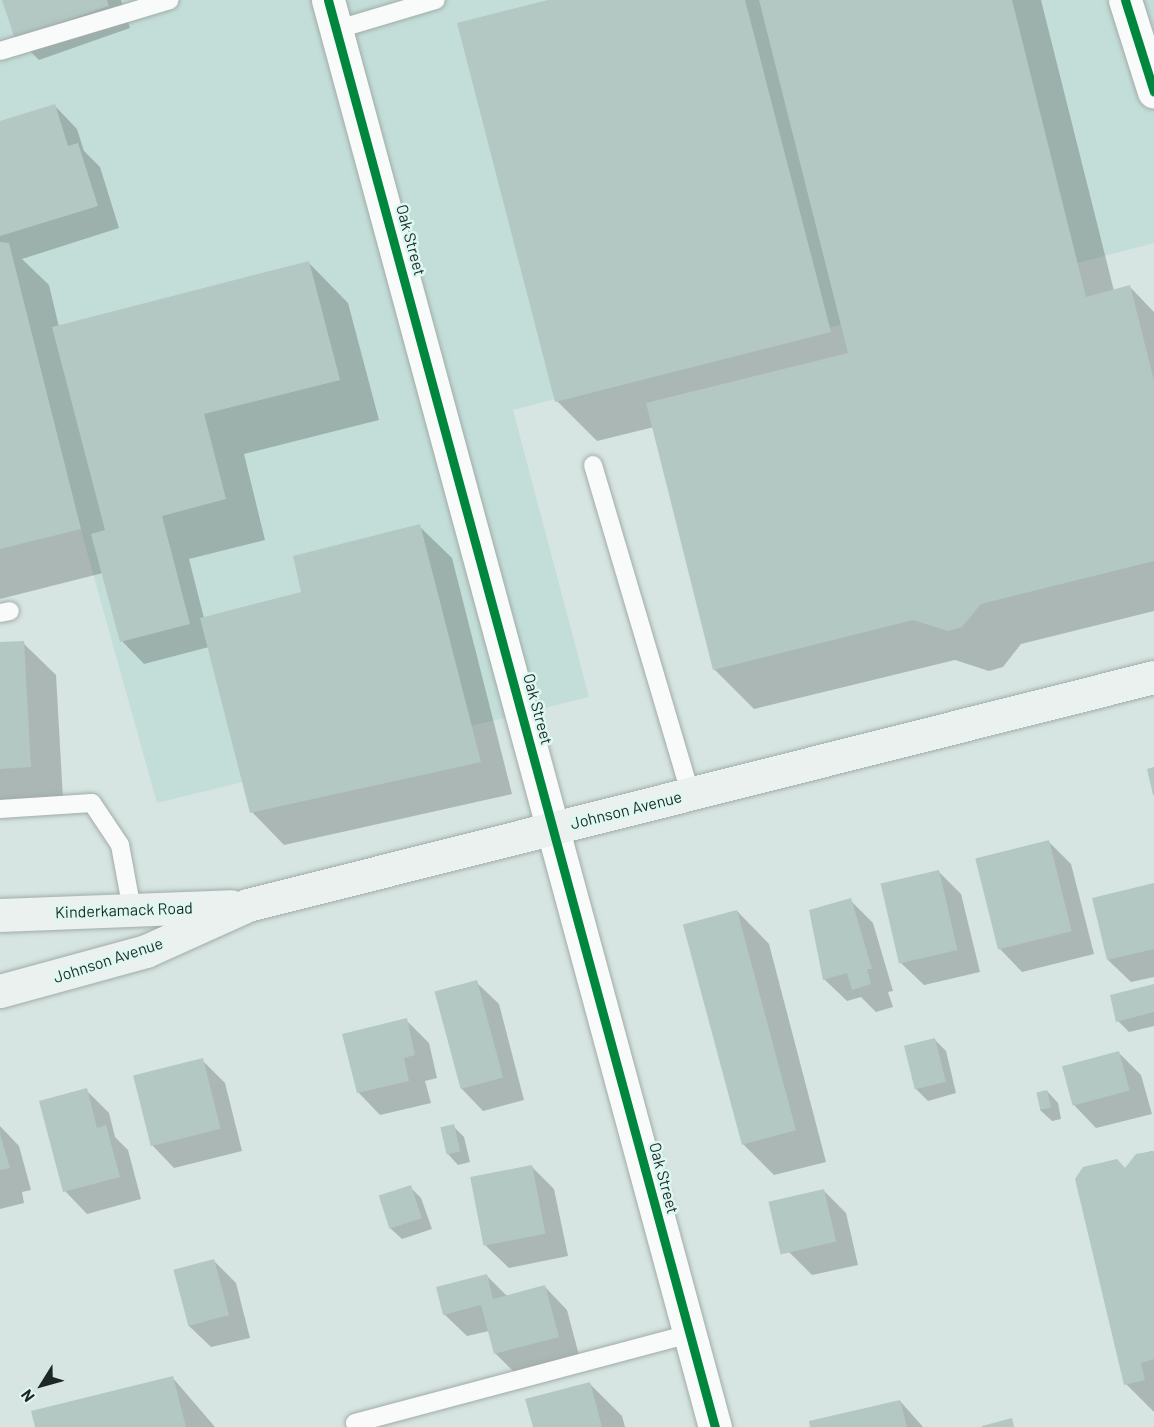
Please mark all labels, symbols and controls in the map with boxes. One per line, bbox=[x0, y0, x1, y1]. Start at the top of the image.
street label: Oak Street bbox=[392, 202, 430, 278]
street label: Oak Street bbox=[519, 671, 557, 747]
street label: Johnson Avenue bbox=[568, 787, 684, 833]
street label: Kinderkamack Road bbox=[55, 898, 193, 922]
street label: Johnson Avenue bbox=[51, 933, 165, 987]
street label: Oak Street bbox=[645, 1140, 683, 1216]
north arrow bbox=[12, 1355, 72, 1415]
text: N bbox=[16, 1386, 38, 1406]

